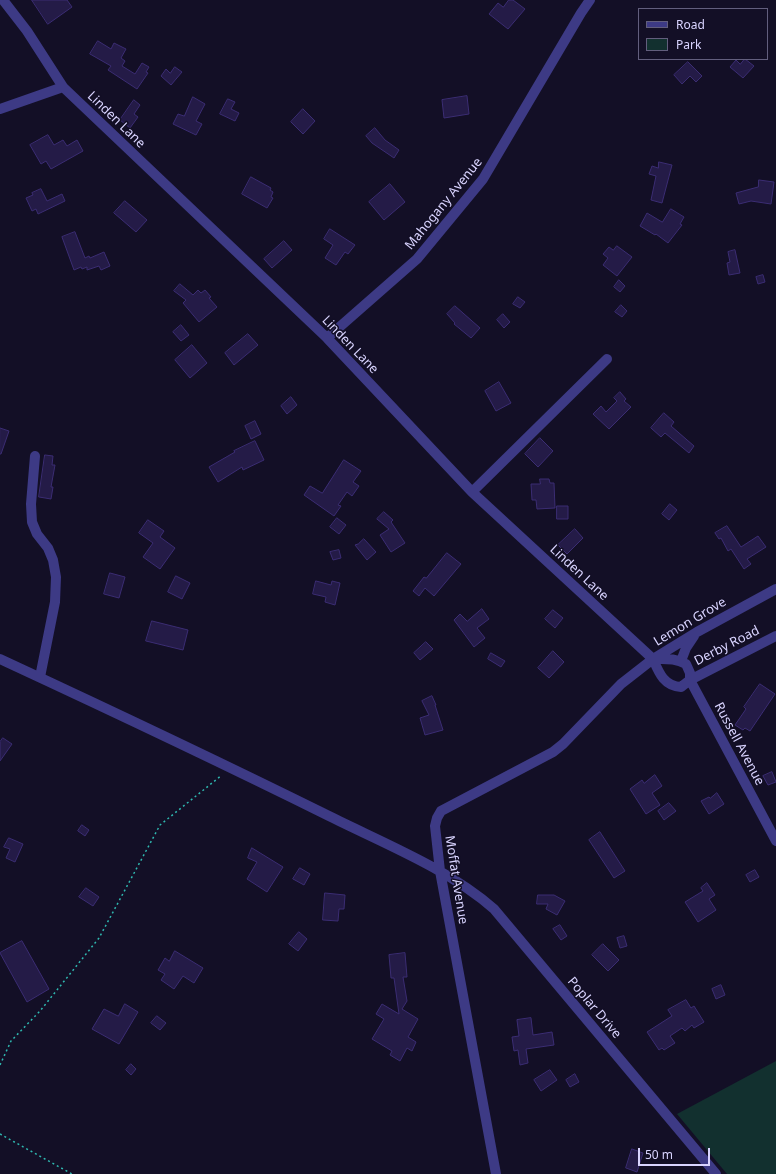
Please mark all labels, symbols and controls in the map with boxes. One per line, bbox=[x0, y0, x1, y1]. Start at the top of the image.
legend bbox=[638, 8, 768, 60]
text: Road bbox=[676, 16, 705, 33]
text: Park bbox=[676, 36, 701, 53]
street label: Linden Lane bbox=[84, 89, 148, 151]
street label: Mahogany Avenue bbox=[402, 155, 486, 253]
street label: Linden Lane bbox=[319, 313, 381, 377]
street label: Linden Lane bbox=[546, 542, 612, 604]
street label: Lemon Grove bbox=[651, 594, 729, 650]
street label: Derby Road bbox=[692, 623, 762, 669]
street label: Russell Avenue bbox=[711, 700, 767, 788]
street label: Moffat Avenue bbox=[441, 835, 471, 925]
street label: Poplar Drive bbox=[564, 974, 624, 1042]
scale bar bbox=[640, 1140, 712, 1166]
text: 50 m bbox=[645, 1146, 673, 1163]

